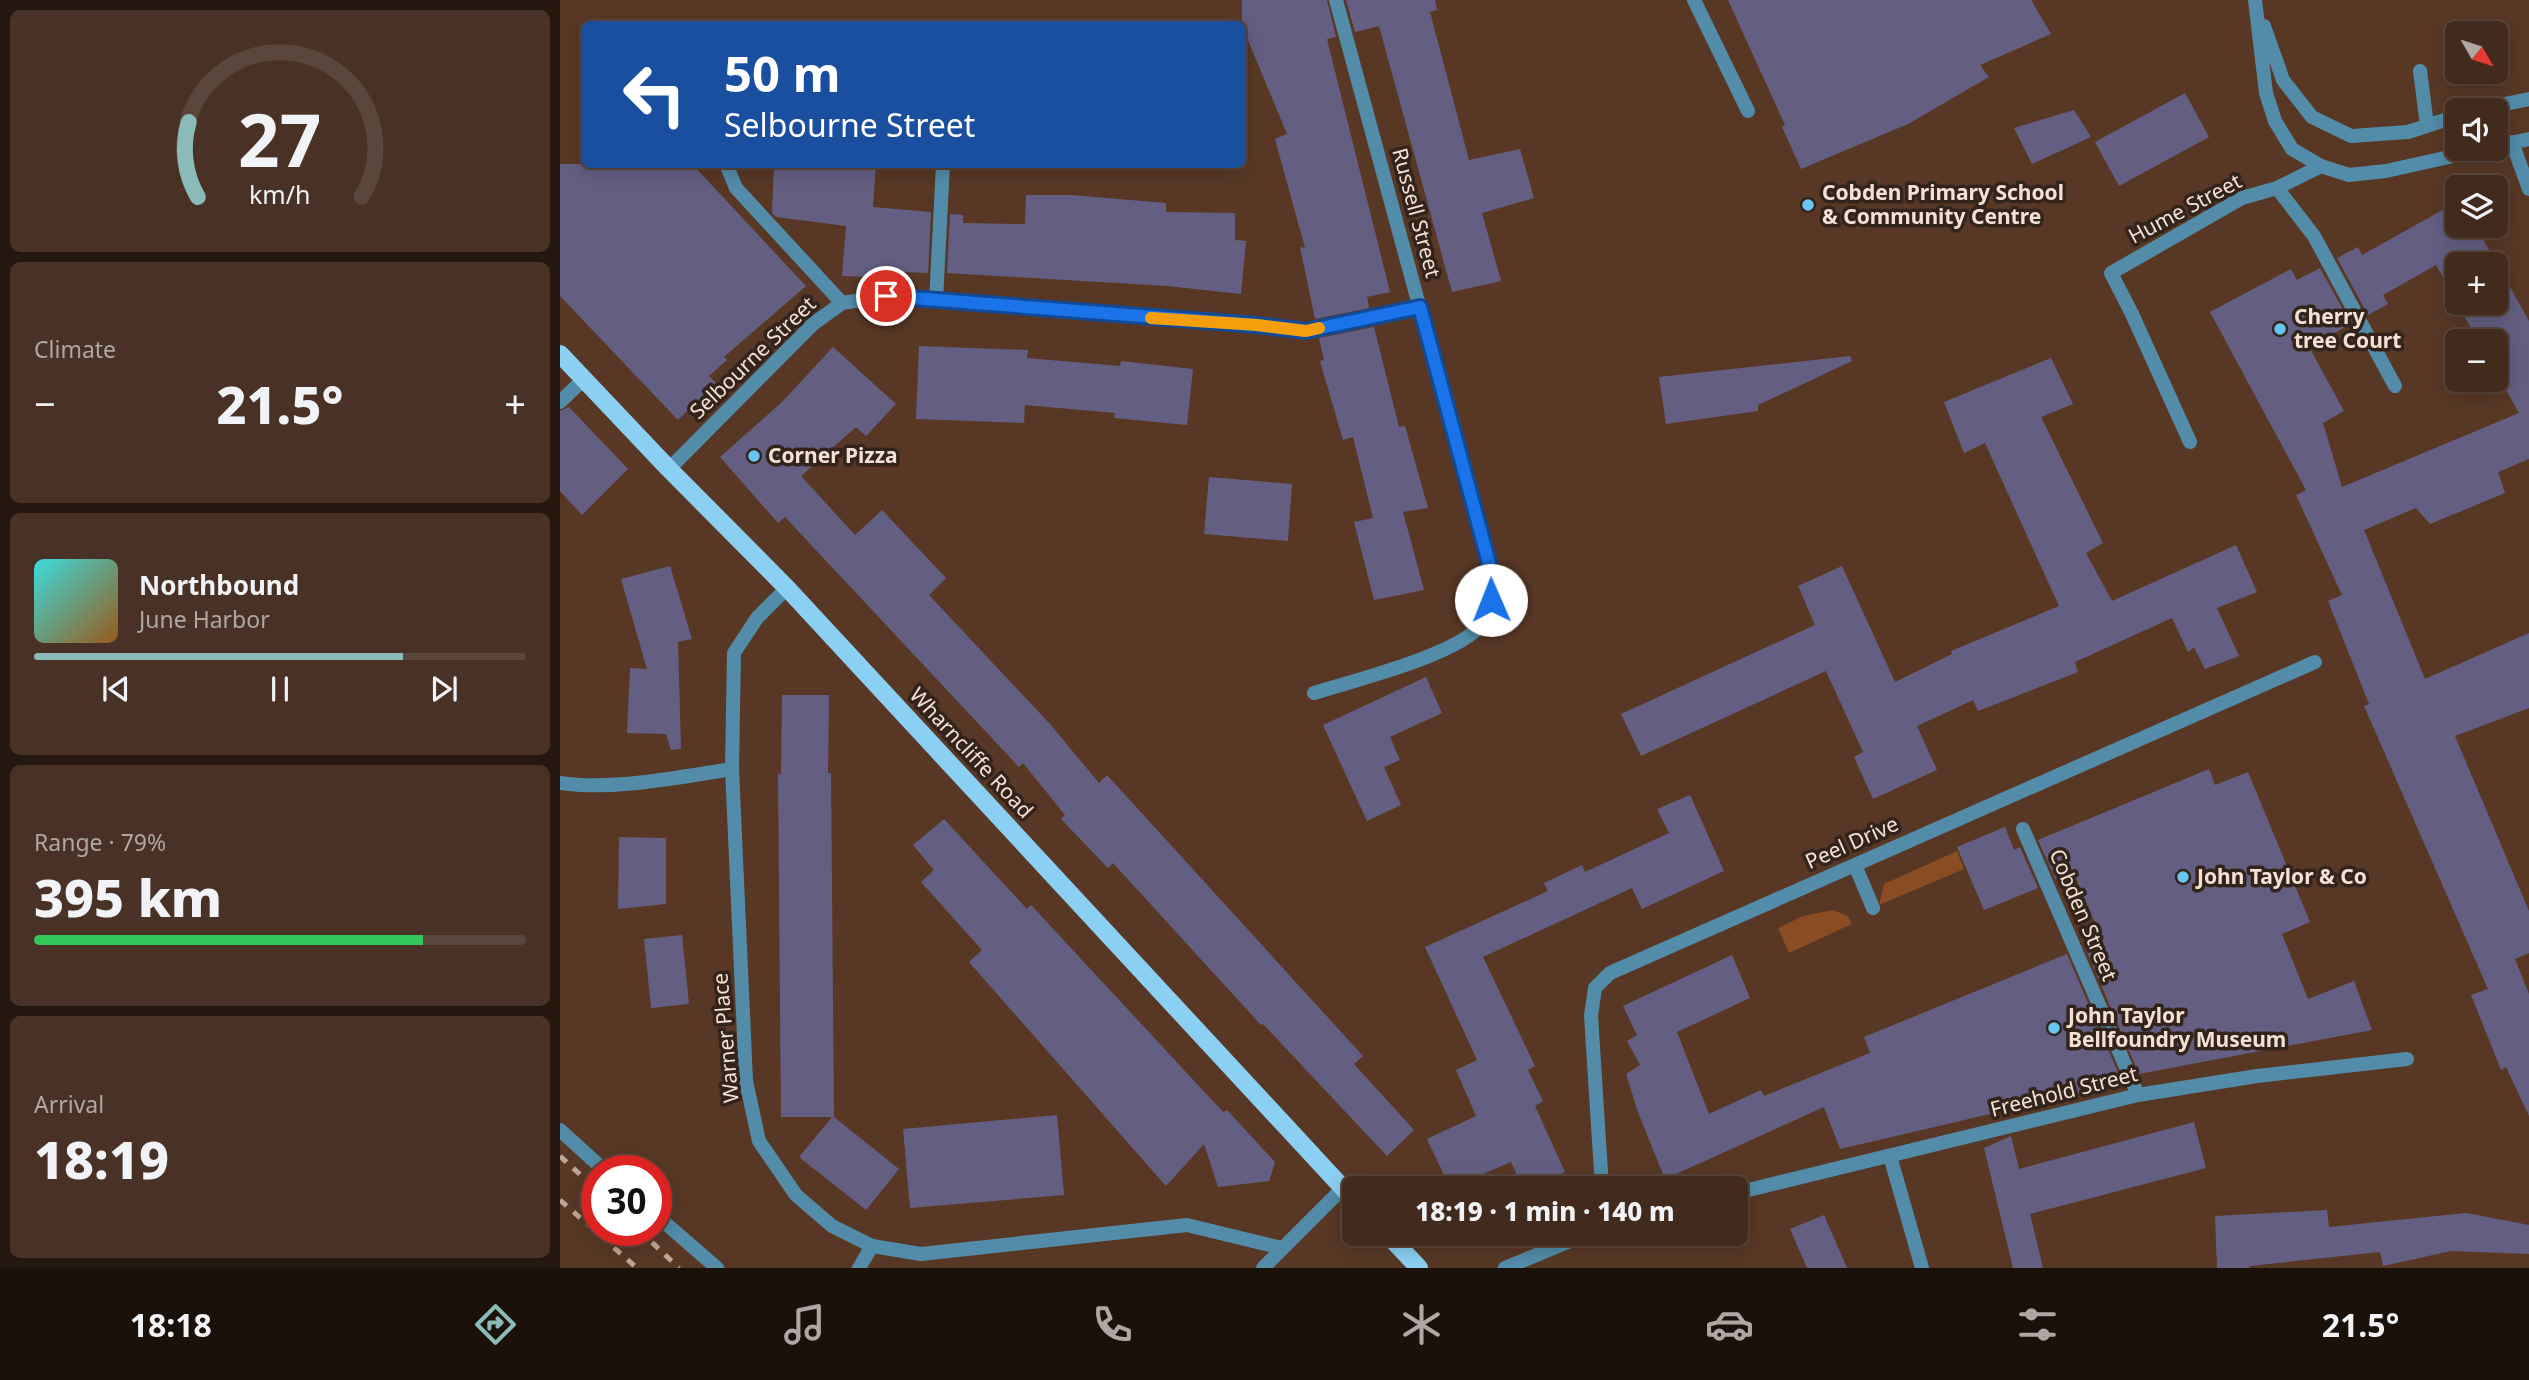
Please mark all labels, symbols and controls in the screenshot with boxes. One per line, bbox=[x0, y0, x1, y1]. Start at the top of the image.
north arrow bbox=[2445, 21, 2508, 84]
map controls bbox=[2445, 21, 2508, 392]
text: 50 m bbox=[724, 40, 841, 106]
icon: left bbox=[609, 49, 700, 140]
text: 27 bbox=[238, 89, 322, 188]
button: sound bbox=[2445, 98, 2508, 161]
text: Selbourne Street bbox=[724, 103, 975, 146]
street label: Russell Street bbox=[1386, 145, 1448, 281]
street label: Hume Street bbox=[2123, 166, 2246, 250]
button: layers bbox=[2445, 175, 2508, 238]
text: km/h bbox=[249, 177, 311, 211]
place label: Cobden Primary School & Community Centre bbox=[1822, 178, 2064, 230]
marker: Cobden Primary School & Community Centre bbox=[1800, 197, 1816, 213]
button: + bbox=[2445, 252, 2508, 315]
pin bbox=[856, 266, 916, 326]
icon: arrive bbox=[867, 277, 905, 315]
street label: Selbourne Street bbox=[683, 290, 822, 425]
place label: Cherry tree Court bbox=[2294, 302, 2401, 354]
marker: Cherry tree Court bbox=[2272, 321, 2288, 337]
button: − bbox=[2445, 329, 2508, 392]
text: Climate bbox=[34, 333, 116, 365]
text: 21.5° bbox=[217, 368, 343, 439]
text: − bbox=[34, 377, 56, 429]
text: + bbox=[504, 377, 526, 429]
place label: Corner Pizza bbox=[768, 441, 898, 469]
marker: Corner Pizza bbox=[746, 448, 762, 464]
position arrow bbox=[1454, 563, 1528, 637]
text: Northbound bbox=[139, 567, 299, 603]
text: June Harbor bbox=[139, 603, 270, 635]
icon: previous bbox=[97, 670, 135, 708]
icon: pause bbox=[261, 670, 299, 708]
icon: next bbox=[425, 670, 463, 708]
street label: Wharncliffe Road bbox=[904, 681, 1040, 824]
street label: Peel Drive bbox=[1801, 809, 1903, 875]
text: Range · 79% bbox=[34, 826, 166, 858]
street label: Cobden Street bbox=[2044, 844, 2124, 985]
text: 395 km bbox=[34, 861, 222, 932]
place label: John Taylor & Co bbox=[2195, 862, 2367, 890]
marker: John Taylor & Co bbox=[2175, 869, 2191, 885]
street label: Warner Place bbox=[705, 972, 745, 1104]
place label: John Taylor Bellfoundry Museum bbox=[2066, 1001, 2286, 1053]
marker: John Taylor Bellfoundry Museum bbox=[2046, 1020, 2062, 1036]
street label: Freehold Street bbox=[1987, 1059, 2141, 1123]
text: Arrival bbox=[34, 1088, 104, 1120]
text: 18:19 bbox=[34, 1123, 169, 1194]
speed limit sign: 30 bbox=[581, 1155, 672, 1246]
text: 18:19 · 1 min · 140 m bbox=[1415, 1193, 1675, 1229]
icon: directions bbox=[471, 1300, 520, 1349]
icon: music bbox=[780, 1300, 829, 1349]
icon: phone bbox=[1088, 1300, 1137, 1349]
icon: climate bbox=[1397, 1300, 1446, 1349]
icon: car bbox=[1705, 1300, 1754, 1349]
icon: filters bbox=[2013, 1300, 2062, 1349]
text: 18:18 bbox=[130, 1303, 212, 1346]
text: 21.5° bbox=[2322, 1303, 2399, 1346]

